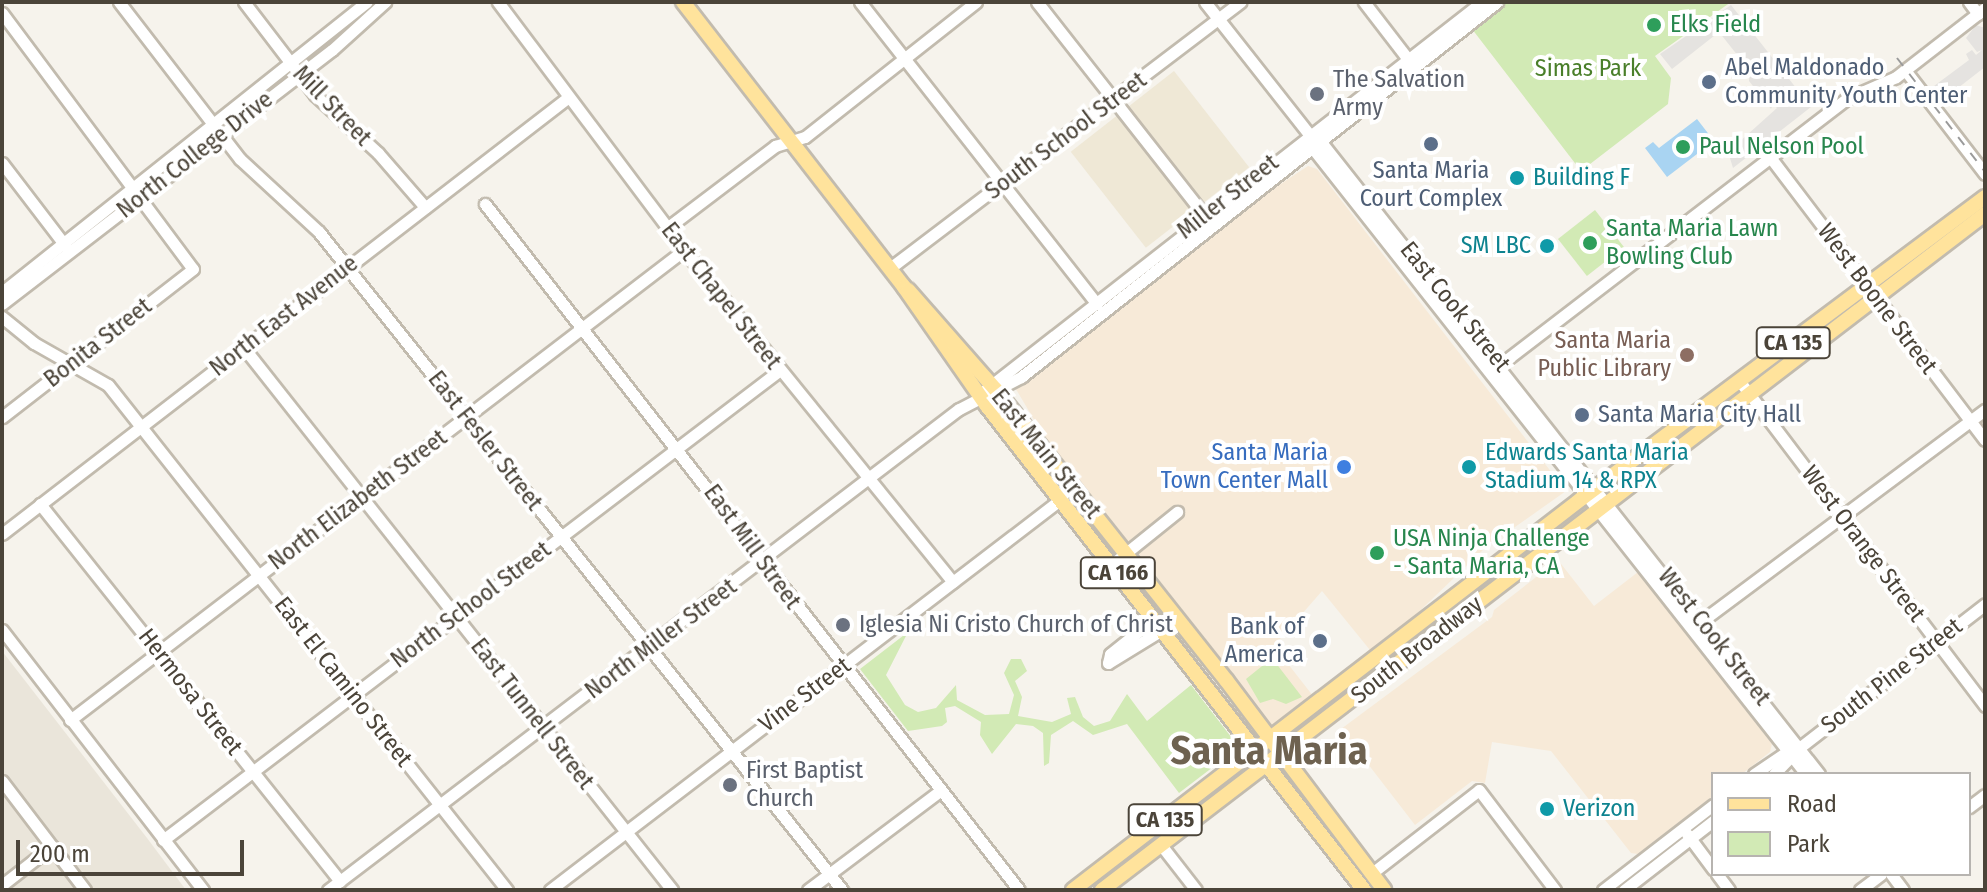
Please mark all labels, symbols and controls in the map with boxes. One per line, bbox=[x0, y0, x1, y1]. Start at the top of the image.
place label: Elks Field bbox=[1670, 11, 1761, 39]
marker: Elks Field bbox=[1645, 16, 1663, 34]
place label: Abel Maldonado Community Youth Center bbox=[1725, 54, 1967, 110]
park label: Simas Park bbox=[1535, 55, 1641, 83]
street label: Mill Street bbox=[287, 60, 377, 152]
street label: South School Street bbox=[980, 66, 1152, 206]
place label: The Salvation Army bbox=[1333, 66, 1465, 122]
marker: Abel Maldonado Community Youth Center bbox=[1700, 73, 1718, 91]
street label: North College Drive bbox=[111, 85, 279, 225]
marker: The Salvation Army bbox=[1308, 85, 1326, 103]
place label: Paul Nelson Pool bbox=[1699, 133, 1864, 161]
marker: Santa Maria Court Complex bbox=[1422, 135, 1440, 153]
marker: Paul Nelson Pool bbox=[1674, 138, 1692, 156]
street label: Miller Street bbox=[1172, 149, 1284, 245]
place label: Santa Maria Court Complex bbox=[1360, 157, 1502, 213]
place label: Building F bbox=[1533, 164, 1630, 192]
marker: Building F bbox=[1508, 169, 1526, 187]
place label: Santa Maria Lawn Bowling Club bbox=[1606, 215, 1779, 271]
street label: East Chapel Street bbox=[655, 217, 787, 375]
street label: West Boone Street bbox=[1811, 218, 1943, 380]
place label: SM LBC bbox=[1461, 232, 1531, 260]
marker: Santa Maria Lawn Bowling Club bbox=[1581, 234, 1599, 252]
street label: East Cook Street bbox=[1394, 236, 1516, 378]
marker: SM LBC bbox=[1538, 237, 1556, 255]
street label: North East Avenue bbox=[204, 249, 364, 383]
street label: Bonita Street bbox=[38, 292, 158, 394]
road number: CA 135 bbox=[1755, 325, 1831, 361]
place label: Santa Maria Public Library bbox=[1537, 327, 1671, 383]
marker: Santa Maria Public Library bbox=[1678, 346, 1696, 364]
street label: East Fesler Street bbox=[422, 365, 548, 517]
street label: East Main Street bbox=[985, 383, 1107, 525]
place label: Santa Maria City Hall bbox=[1598, 401, 1801, 429]
marker: Santa Maria City Hall bbox=[1573, 406, 1591, 424]
street label: North Elizabeth Street bbox=[263, 424, 453, 576]
place label: Santa Maria Town Center Mall bbox=[1161, 439, 1328, 495]
place label: Edwards Santa Maria Stadium 14 & RPX bbox=[1485, 439, 1689, 495]
marker: Santa Maria Town Center Mall bbox=[1335, 458, 1353, 476]
marker: Edwards Santa Maria Stadium 14 & RPX bbox=[1460, 458, 1478, 476]
street label: West Orange Street bbox=[1795, 460, 1931, 628]
street label: East Mill Street bbox=[697, 479, 807, 615]
place label: USA Ninja Challenge - Santa Maria, CA bbox=[1393, 525, 1590, 581]
street label: North School Street bbox=[385, 535, 557, 675]
marker: USA Ninja Challenge - Santa Maria, CA bbox=[1368, 544, 1386, 562]
road number: CA 166 bbox=[1078, 555, 1158, 591]
street label: West Cook Street bbox=[1652, 563, 1776, 711]
street label: North Miller Street bbox=[580, 573, 742, 705]
street label: South Broadway bbox=[1346, 590, 1488, 710]
street label: East El Camino Street bbox=[268, 591, 418, 773]
place label: Iglesia Ni Cristo Church of Christ bbox=[859, 611, 1173, 639]
street label: South Pine Street bbox=[1816, 612, 1968, 740]
place label: Bank of America bbox=[1225, 613, 1304, 669]
marker: Iglesia Ni Cristo Church of Christ bbox=[834, 616, 852, 634]
street label: Hermosa Street bbox=[132, 623, 248, 761]
marker: Bank of America bbox=[1311, 632, 1329, 650]
street label: East Tunnell Street bbox=[464, 633, 600, 795]
street label: Vine Street bbox=[753, 651, 857, 739]
district label: Santa Maria bbox=[1170, 727, 1368, 775]
place label: First Baptist Church bbox=[746, 757, 863, 813]
legend bbox=[1711, 772, 1971, 876]
marker: First Baptist Church bbox=[721, 776, 739, 794]
text: Road bbox=[1787, 790, 1837, 818]
place label: Verizon bbox=[1563, 795, 1635, 823]
marker: Verizon bbox=[1538, 800, 1556, 818]
road number: CA 135 bbox=[1127, 802, 1203, 838]
scale bar bbox=[20, 824, 248, 874]
text: Park bbox=[1787, 830, 1830, 858]
text: 200 m bbox=[30, 840, 90, 868]

